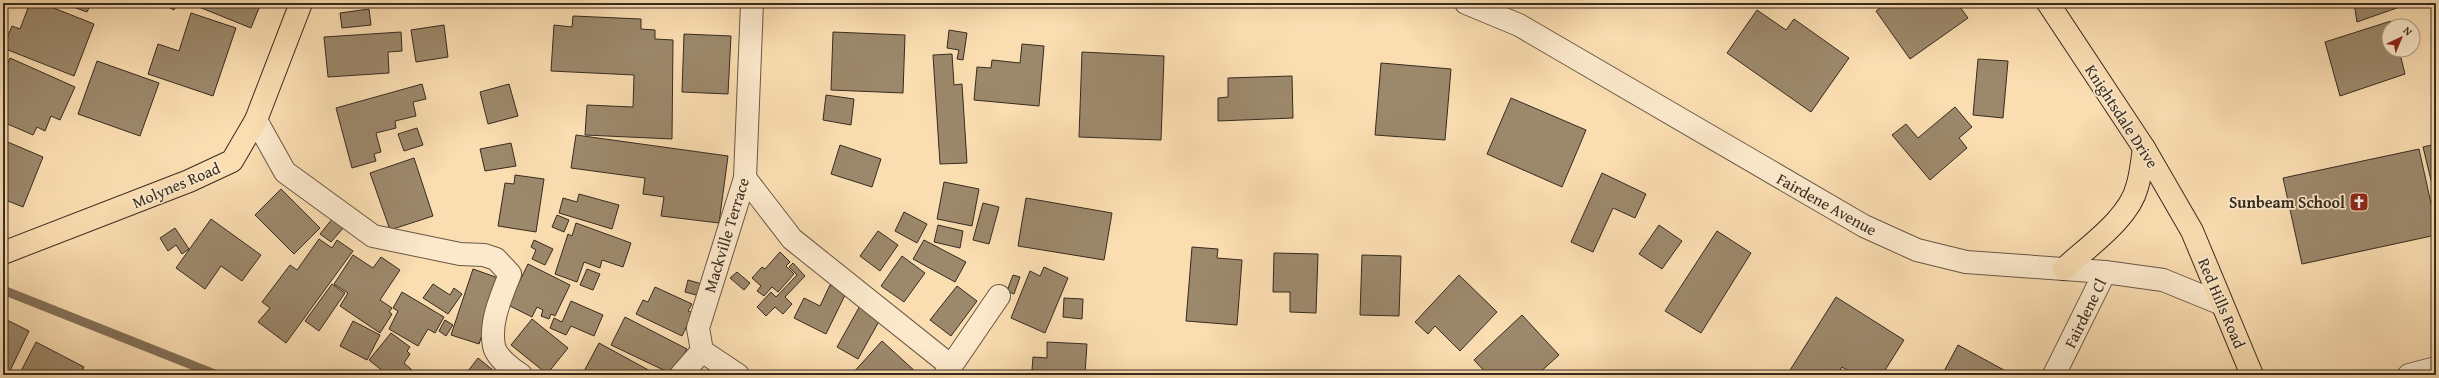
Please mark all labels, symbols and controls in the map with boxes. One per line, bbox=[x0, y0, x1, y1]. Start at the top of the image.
north arrow bbox=[2381, 18, 2421, 58]
text: N bbox=[2400, 22, 2417, 40]
street label: Knightsdale Drive bbox=[2079, 59, 2165, 173]
street label: Molynes Road bbox=[128, 155, 224, 214]
street label: Fairdene Avenue bbox=[1773, 167, 1881, 241]
street label: Mackville Terrace bbox=[697, 175, 755, 295]
place label: Sunbeam School bbox=[2229, 190, 2345, 214]
church icon: Sunbeam School bbox=[2348, 191, 2370, 213]
street label: Red Hills Road bbox=[2192, 254, 2252, 352]
street label: Fairdene Cl bbox=[2058, 274, 2112, 352]

